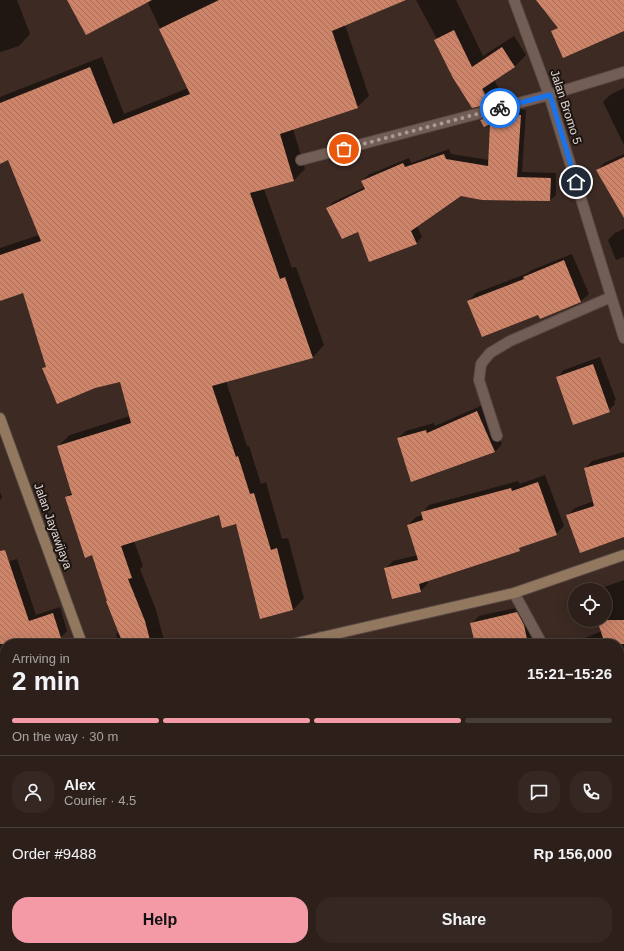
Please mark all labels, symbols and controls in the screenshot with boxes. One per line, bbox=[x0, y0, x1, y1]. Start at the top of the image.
street label: Jalan Bromo 5 bbox=[547, 68, 585, 146]
courier bbox=[480, 88, 520, 128]
icon: bike bbox=[489, 97, 511, 119]
pin bbox=[327, 132, 361, 166]
icon: bag bbox=[333, 138, 355, 160]
pin bbox=[559, 165, 593, 199]
icon: home bbox=[565, 171, 587, 193]
street label: Jalan Jayawijaya bbox=[31, 481, 75, 571]
map controls bbox=[568, 583, 612, 627]
button: locate bbox=[568, 583, 612, 627]
text: Arriving in bbox=[12, 651, 70, 666]
text: 15:21–15:26 bbox=[527, 665, 612, 682]
text: 2 min bbox=[12, 666, 80, 696]
text: On the way · 30 m bbox=[12, 729, 118, 744]
button: person bbox=[12, 771, 54, 813]
button: chat bbox=[518, 771, 560, 813]
button: phone bbox=[570, 771, 612, 813]
text: Alex bbox=[64, 776, 96, 793]
text: Courier · 4.5 bbox=[64, 793, 136, 808]
text: Order #9488 bbox=[12, 845, 96, 862]
text: Rp 156,000 bbox=[534, 845, 612, 862]
button: Help bbox=[12, 897, 308, 943]
button: Share bbox=[316, 897, 612, 943]

